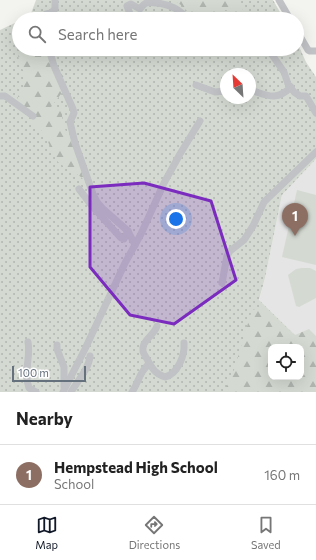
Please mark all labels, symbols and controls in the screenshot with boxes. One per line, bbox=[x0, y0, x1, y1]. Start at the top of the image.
search box bbox=[12, 12, 304, 56]
icon: search bbox=[26, 23, 48, 45]
text: Search here bbox=[58, 25, 137, 43]
north arrow bbox=[220, 68, 256, 104]
pin: 1 bbox=[282, 203, 308, 236]
your location bbox=[166, 209, 186, 229]
map controls bbox=[268, 344, 304, 380]
button: locate bbox=[268, 344, 304, 380]
scale bar bbox=[12, 364, 86, 383]
text: 100 m bbox=[18, 366, 49, 379]
text: Nearby bbox=[16, 408, 73, 429]
text: Hempstead High School bbox=[54, 458, 218, 476]
text: 1 bbox=[26, 467, 32, 483]
text: 160 m bbox=[264, 467, 300, 483]
text: School bbox=[54, 476, 94, 492]
tab: Map bbox=[35, 514, 58, 551]
tab: Directions bbox=[129, 514, 180, 551]
tab: Saved bbox=[251, 514, 281, 551]

